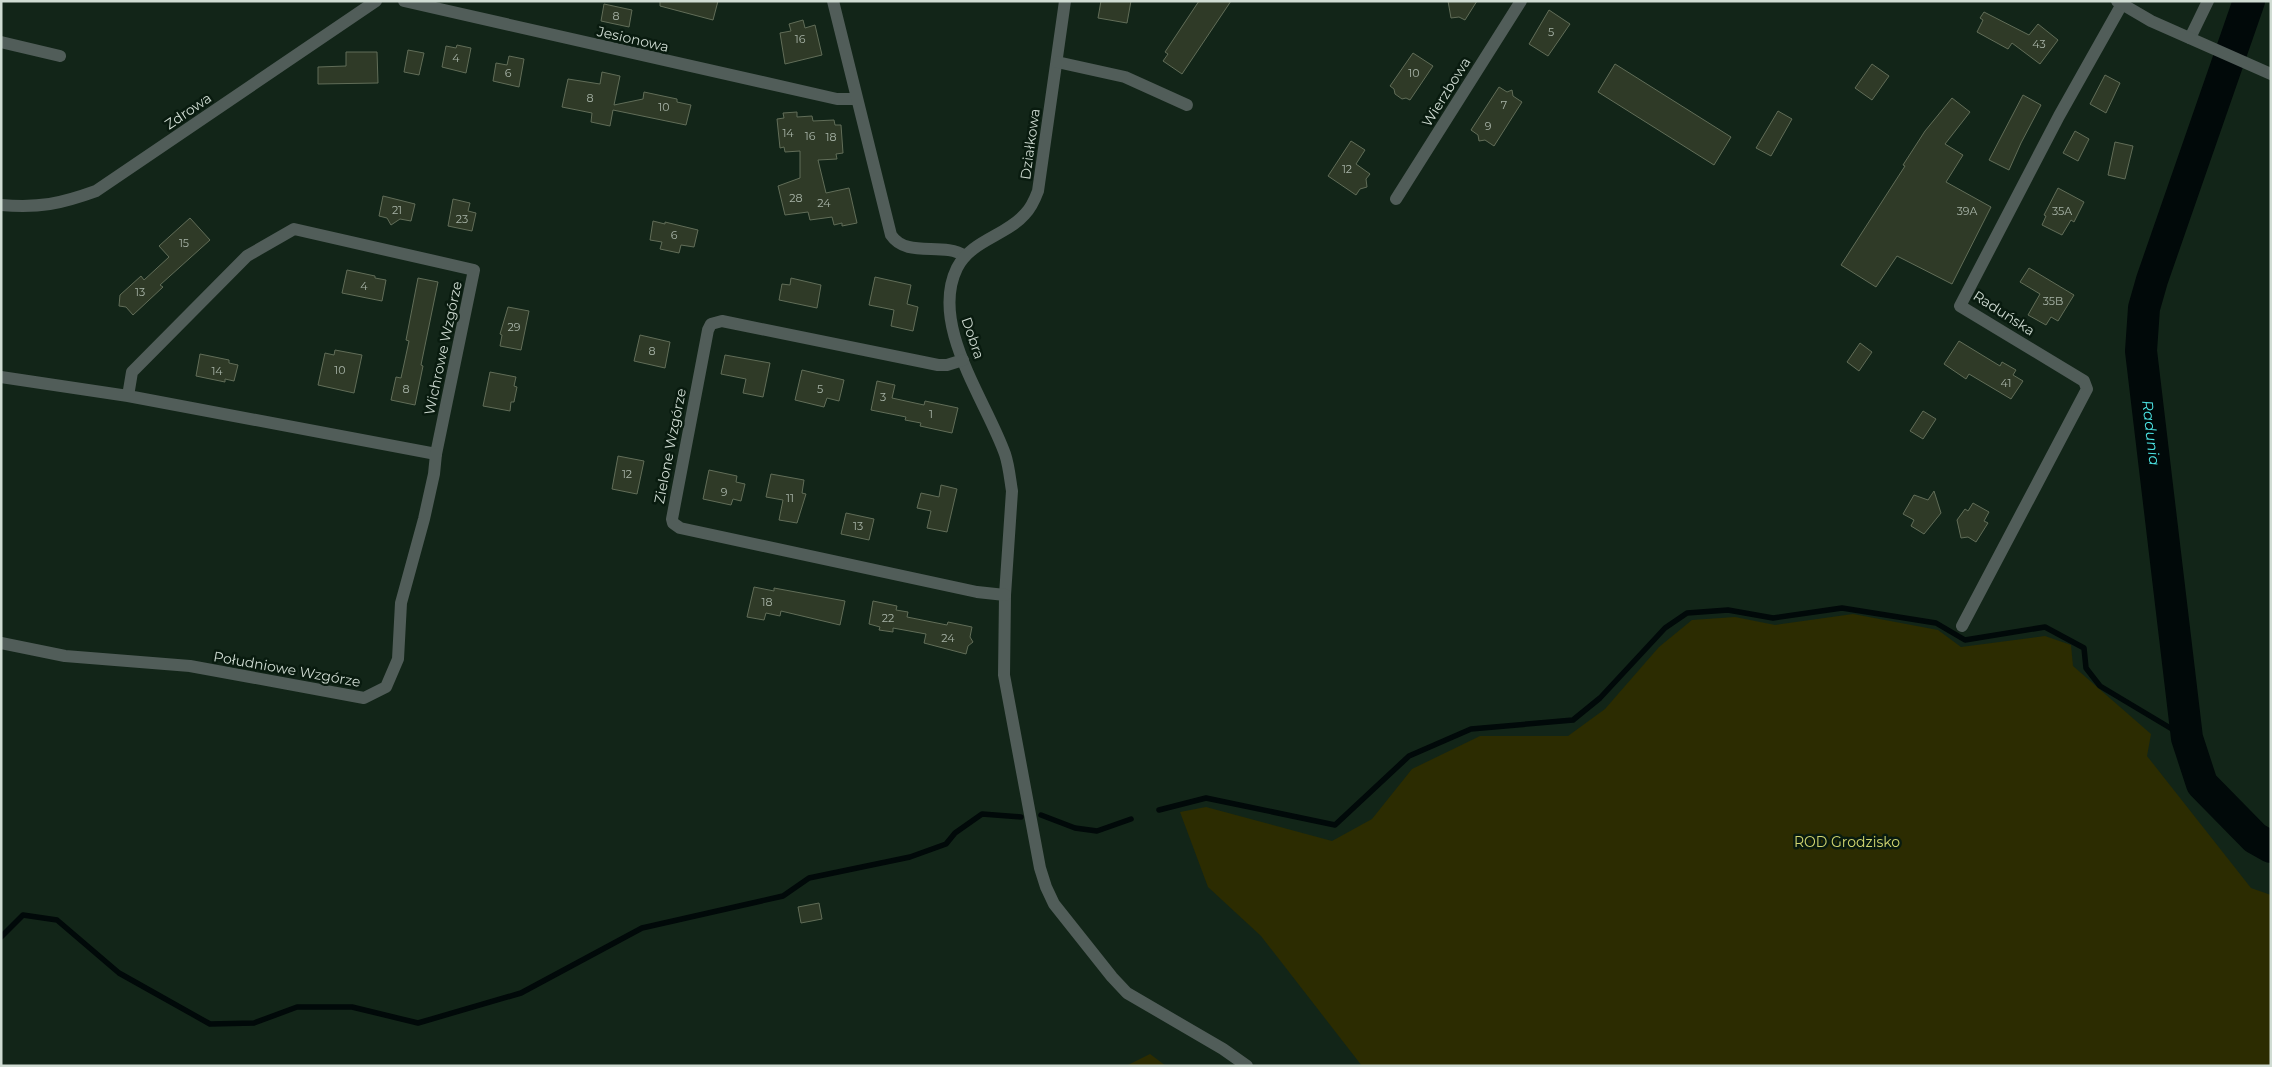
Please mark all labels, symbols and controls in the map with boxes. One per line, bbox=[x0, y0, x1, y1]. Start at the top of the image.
house number: 8 bbox=[612, 9, 620, 23]
street label: Jesionowa bbox=[594, 22, 671, 56]
house number: 5 bbox=[1548, 25, 1554, 39]
house number: 16 bbox=[795, 32, 806, 46]
house number: 43 bbox=[2032, 37, 2046, 51]
house number: 4 bbox=[452, 51, 460, 65]
street label: Wierzbowa bbox=[1418, 54, 1474, 130]
house number: 6 bbox=[505, 66, 512, 80]
house number: 10 bbox=[1408, 66, 1420, 80]
street label: Zdrowa bbox=[161, 89, 215, 133]
house number: 8 bbox=[586, 91, 594, 105]
house number: 7 bbox=[1501, 98, 1507, 112]
house number: 10 bbox=[658, 100, 670, 114]
street label: Działkowa bbox=[1016, 107, 1044, 181]
house number: 9 bbox=[1485, 119, 1492, 133]
house number: 14 bbox=[782, 126, 794, 140]
house number: 16 bbox=[805, 129, 816, 143]
house number: 18 bbox=[826, 130, 837, 144]
house number: 12 bbox=[1342, 162, 1352, 176]
house number: 28 bbox=[789, 191, 803, 205]
house number: 24 bbox=[817, 196, 831, 210]
house number: 21 bbox=[392, 203, 402, 217]
house number: 39A bbox=[1957, 204, 1977, 218]
house number: 35A bbox=[2052, 204, 2072, 218]
house number: 23 bbox=[456, 212, 468, 226]
house number: 6 bbox=[671, 228, 678, 242]
house number: 15 bbox=[179, 236, 189, 250]
house number: 4 bbox=[360, 279, 368, 293]
street label: Wichrowe Wzgórze bbox=[420, 280, 466, 416]
house number: 13 bbox=[135, 285, 145, 299]
street label: Raduńska bbox=[1970, 286, 2038, 340]
house number: 35B bbox=[2043, 294, 2063, 308]
street label: Dobra bbox=[957, 315, 989, 361]
house number: 29 bbox=[508, 320, 521, 334]
house number: 8 bbox=[648, 344, 656, 358]
house number: 10 bbox=[334, 363, 346, 377]
house number: 14 bbox=[211, 364, 223, 378]
house number: 41 bbox=[2001, 376, 2011, 390]
house number: 8 bbox=[402, 382, 410, 396]
house number: 5 bbox=[817, 382, 823, 396]
street label: Zielone Wzgórze bbox=[650, 387, 690, 505]
house number: 3 bbox=[880, 390, 886, 404]
water label: Radunia bbox=[2138, 399, 2165, 466]
house number: 1 bbox=[929, 407, 933, 421]
house number: 12 bbox=[622, 467, 632, 481]
house number: 9 bbox=[721, 485, 728, 499]
house number: 11 bbox=[786, 491, 794, 505]
house number: 13 bbox=[853, 519, 863, 533]
house number: 18 bbox=[762, 595, 773, 609]
house number: 22 bbox=[882, 611, 894, 625]
house number: 24 bbox=[941, 631, 955, 645]
street label: Południowe Wzgórze bbox=[212, 647, 362, 691]
park label: ROD Grodzisko bbox=[1794, 833, 1900, 851]

